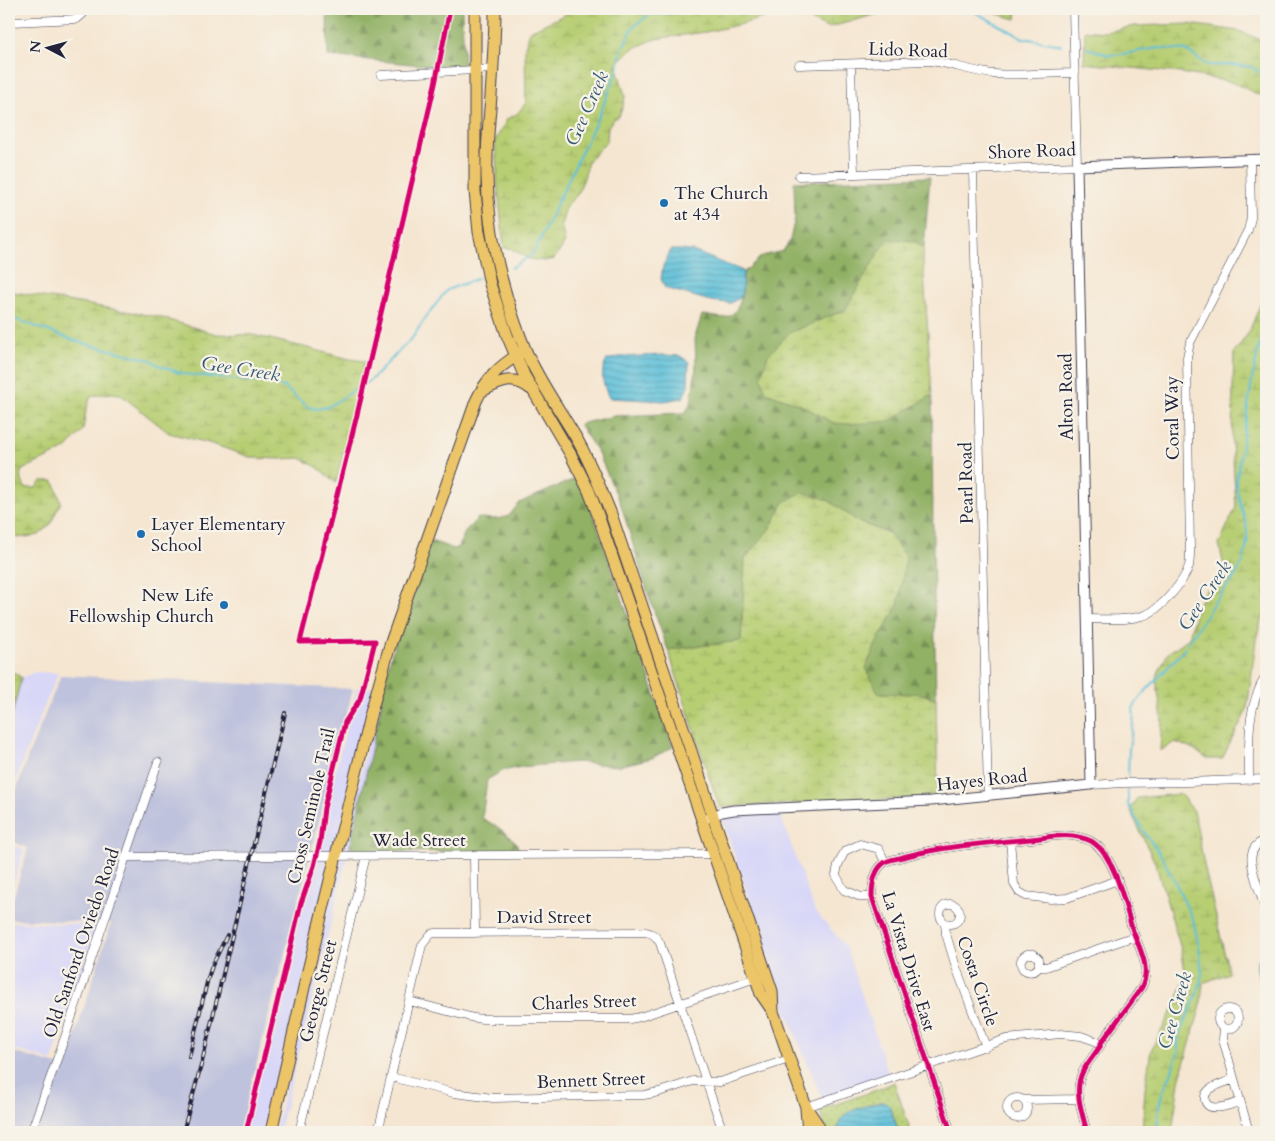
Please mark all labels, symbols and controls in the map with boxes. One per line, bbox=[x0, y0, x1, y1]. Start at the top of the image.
north arrow bbox=[22, 22, 72, 72]
street label: Lido Road bbox=[868, 37, 949, 64]
text: N bbox=[25, 40, 46, 54]
water label: Gee Creek bbox=[559, 66, 615, 150]
street label: Shore Road bbox=[988, 137, 1077, 166]
place label: The Church at 434 bbox=[674, 181, 768, 227]
marker: The Church at 434 bbox=[658, 197, 670, 209]
water label: Gee Creek bbox=[200, 350, 283, 388]
street label: Alton Road bbox=[1053, 353, 1080, 441]
street label: Coral Way bbox=[1159, 375, 1186, 460]
street label: Pearl Road bbox=[953, 441, 980, 524]
place label: Layer Elementary School bbox=[151, 512, 286, 558]
marker: Layer Elementary School bbox=[135, 528, 147, 540]
water label: Gee Creek bbox=[1172, 555, 1238, 636]
place label: New Life Fellowship Church bbox=[69, 583, 214, 629]
marker: New Life Fellowship Church bbox=[218, 599, 230, 611]
street label: Cross Seminole Trail bbox=[281, 725, 342, 886]
street label: Hayes Road bbox=[936, 763, 1029, 798]
street label: Wade Street bbox=[371, 828, 466, 853]
street label: Old Sanford Oviedo Road bbox=[37, 844, 126, 1041]
street label: La Vista Drive East bbox=[875, 888, 942, 1034]
street label: David Street bbox=[497, 905, 591, 930]
street label: Costa Circle bbox=[950, 933, 1005, 1030]
street label: George Street bbox=[294, 937, 343, 1045]
water label: Gee Creek bbox=[1152, 968, 1199, 1052]
street label: Charles Street bbox=[531, 988, 637, 1017]
street label: Bennett Street bbox=[536, 1066, 646, 1095]

